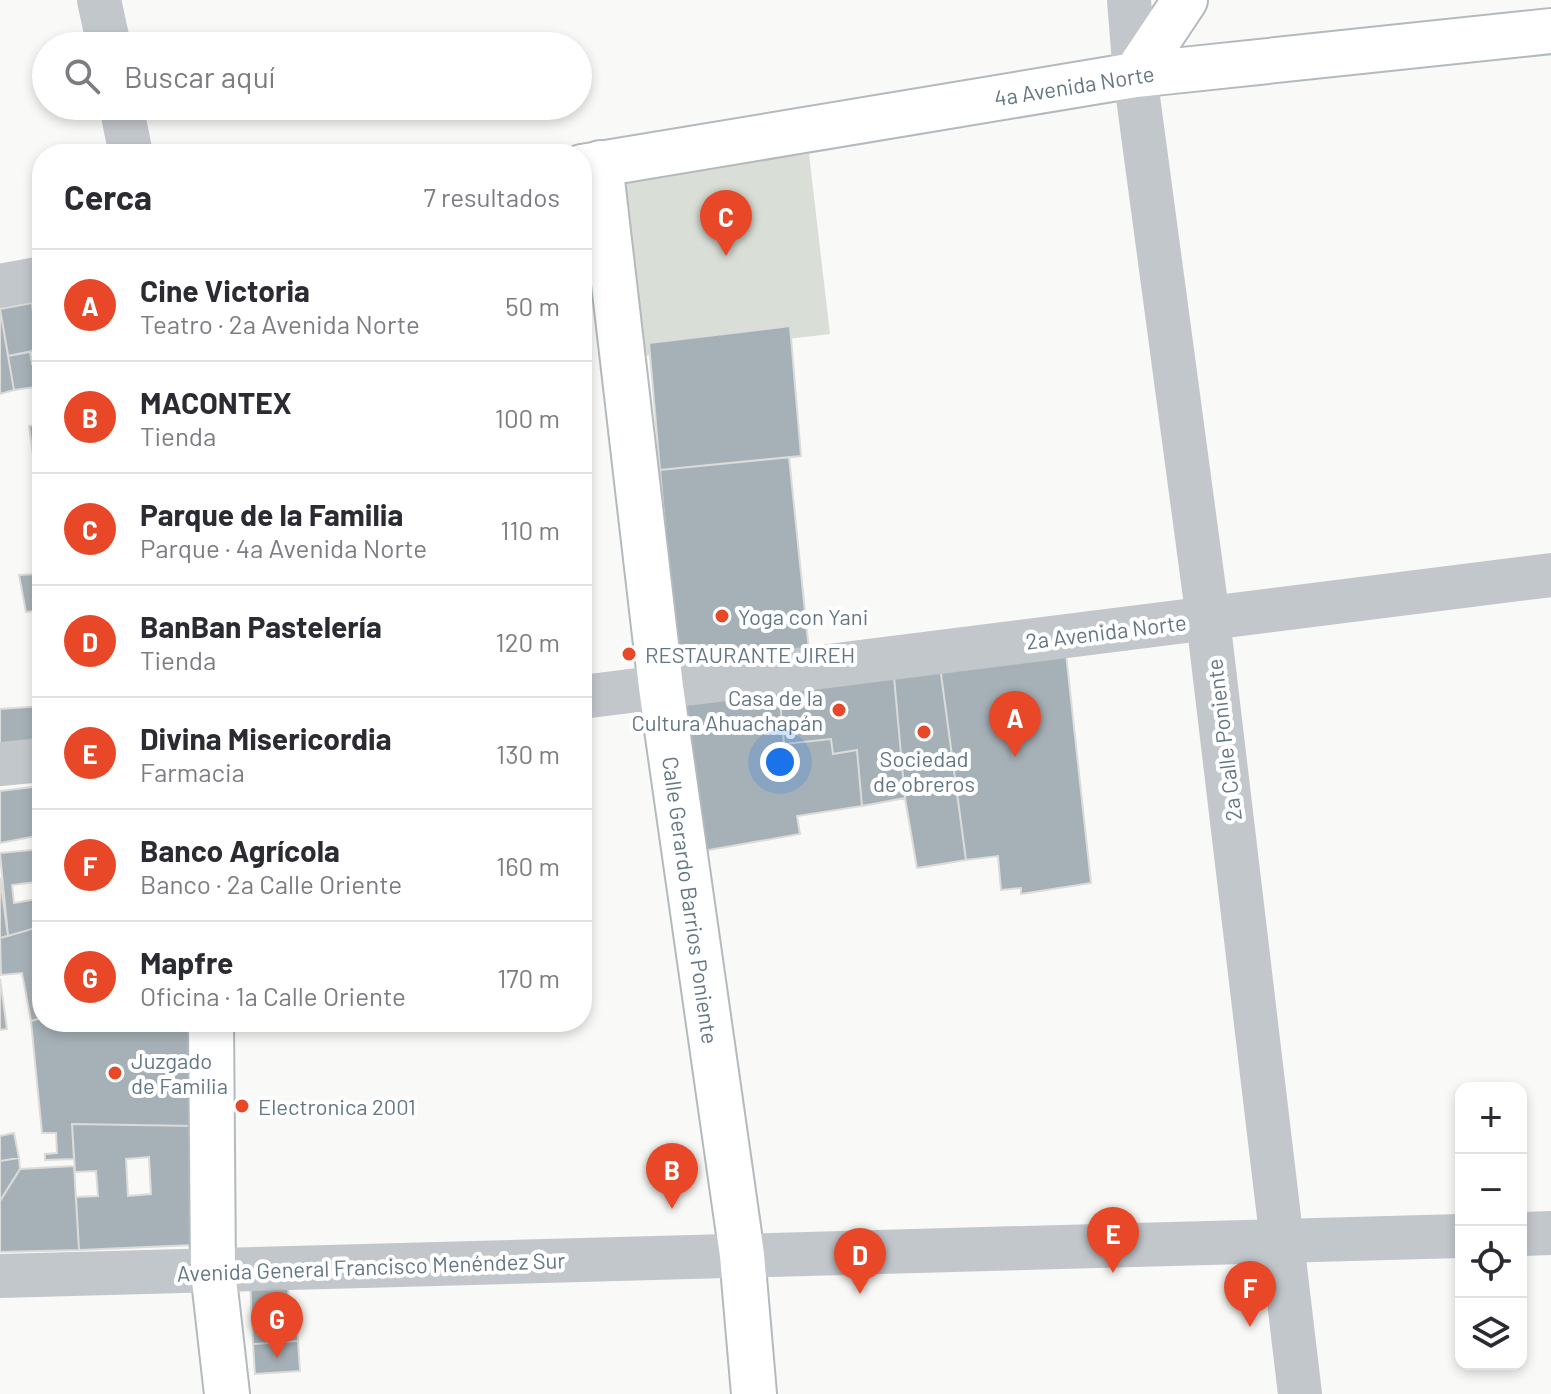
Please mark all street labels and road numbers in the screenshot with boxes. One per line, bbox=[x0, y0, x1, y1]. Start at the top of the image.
street label: 4a Avenida Norte bbox=[992, 59, 1156, 111]
street label: 2a Avenida Norte bbox=[1024, 608, 1188, 654]
street label: 2a Calle Poniente bbox=[1200, 657, 1246, 823]
street label: Calle Gerardo Barrios Poniente bbox=[658, 755, 724, 1045]
street label: Avenida General Francisco Menéndez Sur bbox=[176, 1246, 566, 1286]

